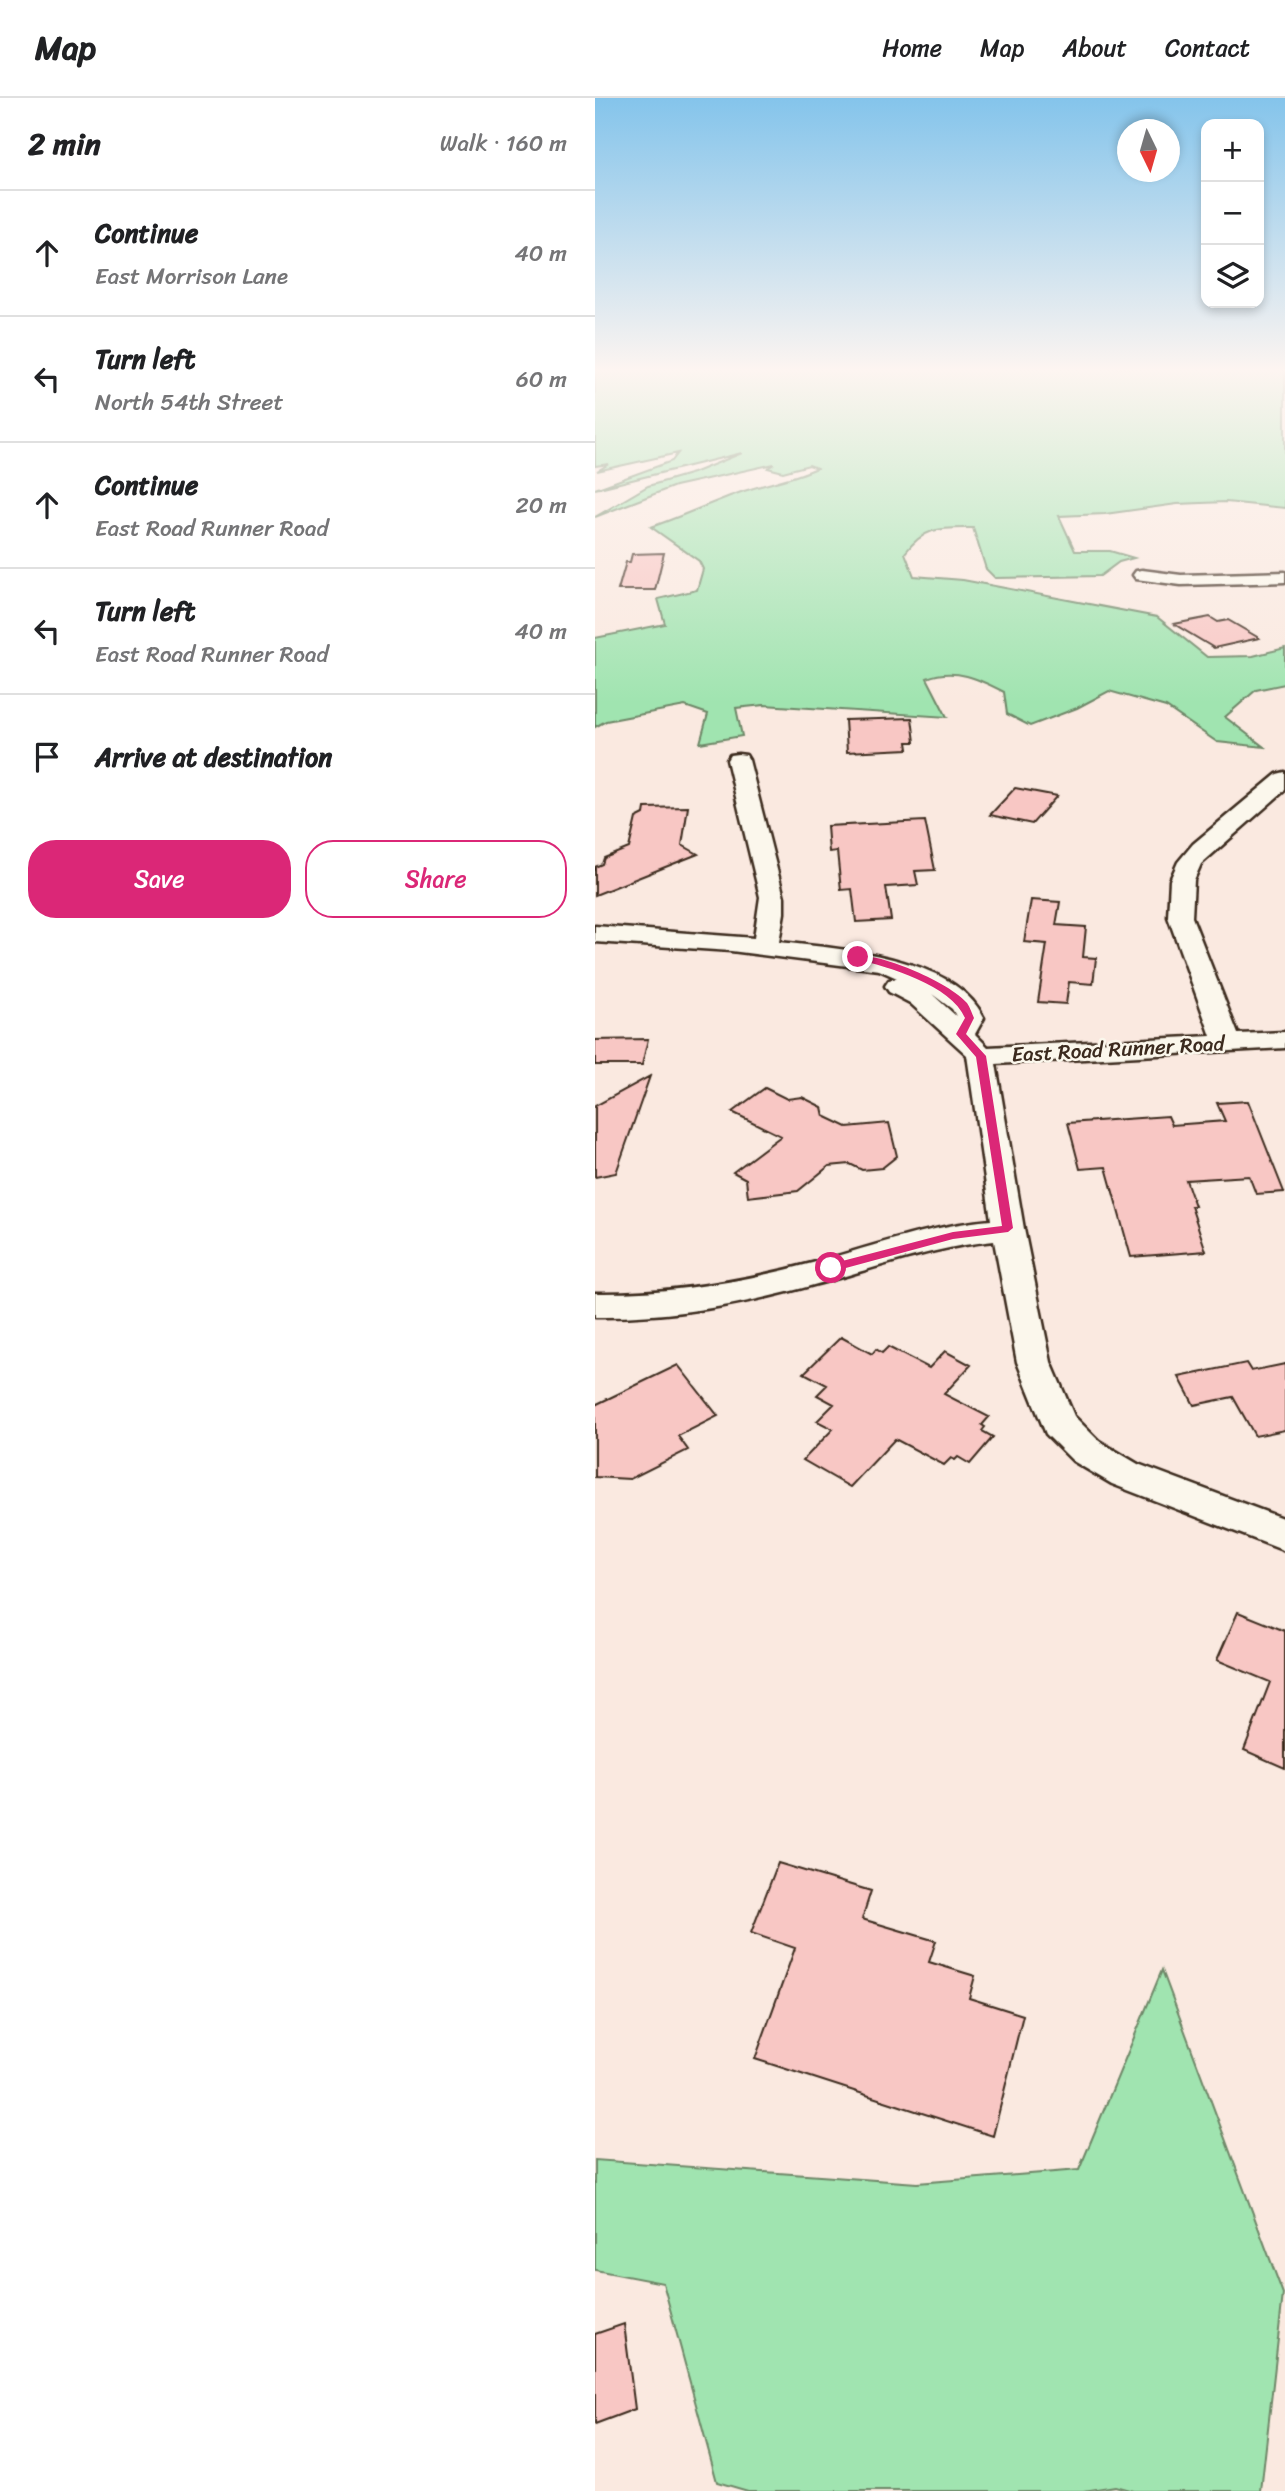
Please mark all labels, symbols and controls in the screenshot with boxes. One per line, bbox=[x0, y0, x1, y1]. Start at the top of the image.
text: Map bbox=[35, 19, 96, 77]
text: Home bbox=[882, 27, 942, 69]
text: Map bbox=[980, 27, 1024, 69]
text: About bbox=[1062, 27, 1127, 69]
text: Contact bbox=[1165, 27, 1250, 69]
text: 2 min bbox=[28, 117, 101, 171]
north arrow bbox=[1117, 119, 1180, 182]
map controls bbox=[1201, 119, 1264, 308]
button: + bbox=[1201, 119, 1264, 182]
text: Walk · 160 m bbox=[440, 123, 567, 164]
button: − bbox=[1201, 182, 1264, 245]
text: Continue bbox=[95, 210, 198, 256]
text: 40 m bbox=[514, 233, 567, 274]
icon: ahead bbox=[28, 234, 66, 272]
button: layers bbox=[1201, 245, 1264, 308]
text: East Morrison Lane bbox=[95, 256, 288, 297]
text: Turn left bbox=[95, 336, 195, 382]
text: 60 m bbox=[516, 359, 567, 400]
icon: left bbox=[28, 360, 66, 398]
text: North 54th Street bbox=[95, 382, 284, 423]
text: Continue bbox=[95, 462, 198, 508]
text: 20 m bbox=[516, 485, 567, 526]
icon: ahead bbox=[28, 486, 66, 524]
text: East Road Runner Road bbox=[95, 508, 329, 549]
text: Turn left bbox=[95, 588, 195, 634]
text: 40 m bbox=[514, 611, 567, 652]
icon: left bbox=[28, 612, 66, 650]
text: East Road Runner Road bbox=[95, 634, 329, 675]
text: Arrive at destination bbox=[95, 734, 332, 780]
icon: arrive bbox=[28, 738, 66, 776]
button: Save bbox=[28, 840, 291, 918]
button: Share bbox=[305, 840, 567, 918]
route end bbox=[842, 941, 873, 972]
street label: East Road Runner Road bbox=[1011, 1024, 1227, 1074]
route start bbox=[815, 1252, 846, 1283]

